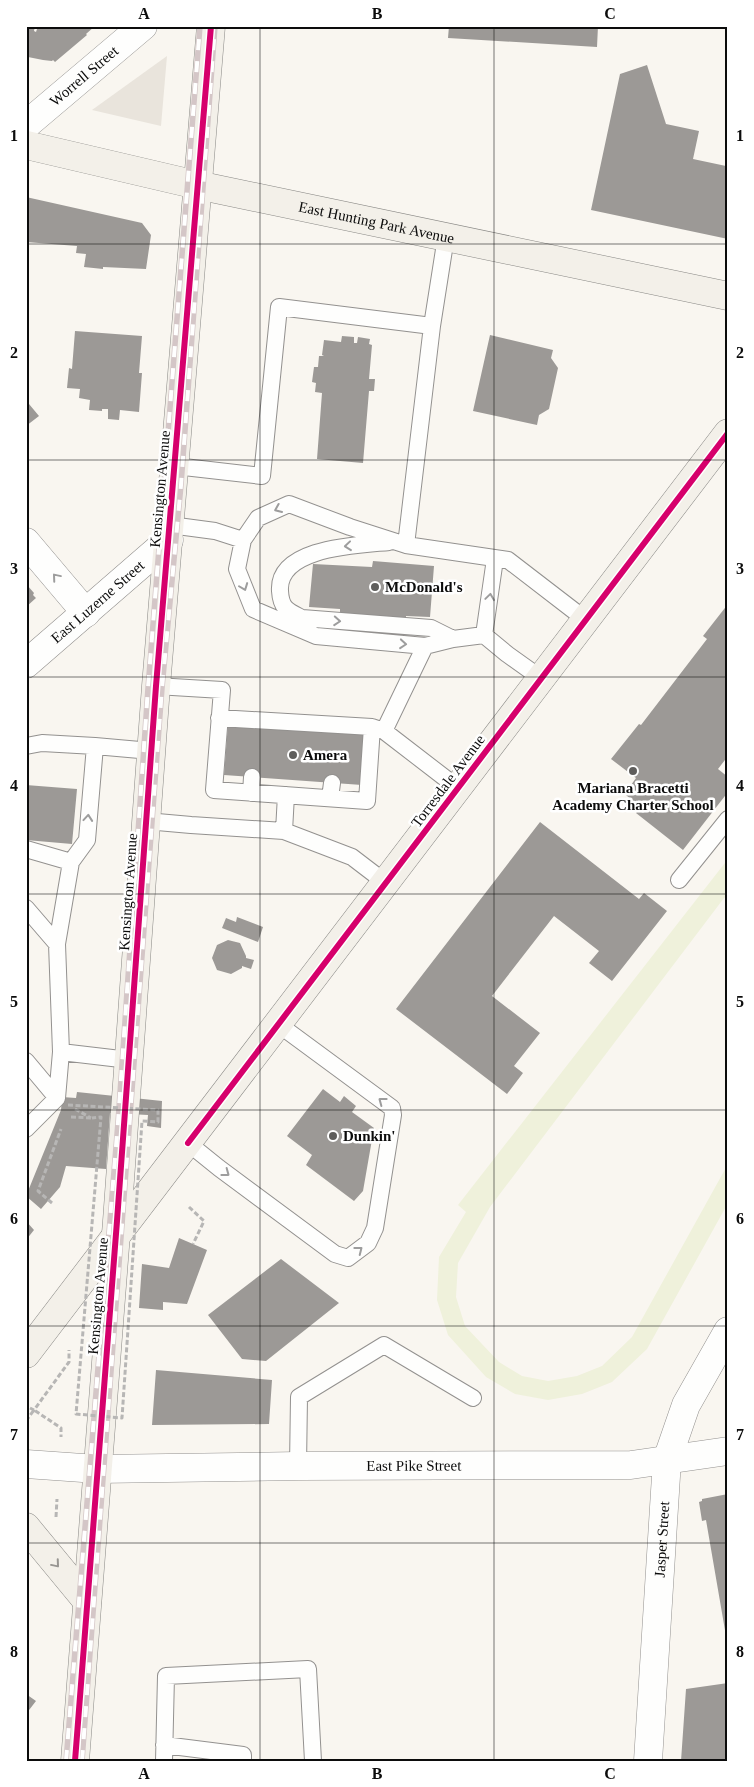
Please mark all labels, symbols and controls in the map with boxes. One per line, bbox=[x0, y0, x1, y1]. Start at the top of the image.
text: A bbox=[138, 5, 150, 22]
text: B bbox=[372, 5, 383, 22]
text: C bbox=[604, 5, 616, 22]
street label: Worrell Street bbox=[47, 42, 122, 109]
text: 1 bbox=[10, 127, 18, 144]
text: 1 bbox=[736, 127, 744, 144]
street label: East Hunting Park Avenue bbox=[297, 198, 456, 247]
text: 2 bbox=[10, 344, 18, 361]
text: 2 bbox=[736, 344, 744, 361]
street label: Kensington Avenue bbox=[147, 429, 173, 548]
one-way arrow bbox=[274, 503, 283, 514]
one-way arrow bbox=[343, 540, 351, 551]
street label: East Luzerne Street bbox=[48, 557, 148, 646]
text: 3 bbox=[10, 560, 18, 577]
text: 3 bbox=[736, 560, 744, 577]
one-way arrow bbox=[53, 574, 62, 583]
place label: McDonald's bbox=[385, 579, 463, 595]
marker: McDonald's bbox=[369, 581, 381, 593]
one-way arrow bbox=[238, 582, 248, 590]
one-way arrow bbox=[484, 593, 494, 601]
one-way arrow bbox=[333, 615, 341, 626]
one-way arrow bbox=[399, 638, 407, 649]
street label: Torresdale Avenue bbox=[408, 731, 488, 830]
place label: Amera bbox=[303, 747, 348, 763]
marker: Amera bbox=[287, 749, 299, 761]
marker: Mariana Bracetti Academy Charter School bbox=[627, 765, 639, 777]
text: 4 bbox=[10, 777, 18, 794]
text: 4 bbox=[736, 777, 744, 794]
place label: Mariana Bracetti Academy Charter School bbox=[552, 780, 714, 813]
one-way arrow bbox=[83, 814, 94, 822]
street label: Kensington Avenue bbox=[116, 832, 140, 951]
text: 5 bbox=[10, 993, 18, 1010]
text: 5 bbox=[736, 993, 744, 1010]
one-way arrow bbox=[379, 1098, 388, 1106]
place label: Dunkin' bbox=[343, 1128, 396, 1144]
marker: Dunkin' bbox=[327, 1130, 339, 1142]
one-way arrow bbox=[220, 1167, 230, 1176]
text: 6 bbox=[10, 1210, 18, 1227]
text: 6 bbox=[736, 1210, 744, 1227]
street label: Kensington Avenue bbox=[85, 1236, 111, 1355]
one-way arrow bbox=[353, 1248, 362, 1256]
text: 7 bbox=[10, 1426, 18, 1443]
text: 7 bbox=[736, 1426, 744, 1443]
street label: East Pike Street bbox=[366, 1458, 462, 1474]
street label: Jasper Street bbox=[652, 1500, 672, 1578]
one-way arrow bbox=[51, 1558, 59, 1567]
text: 8 bbox=[10, 1643, 18, 1660]
text: 8 bbox=[736, 1643, 744, 1660]
text: A bbox=[138, 1765, 150, 1782]
text: B bbox=[372, 1765, 383, 1782]
text: C bbox=[604, 1765, 616, 1782]

